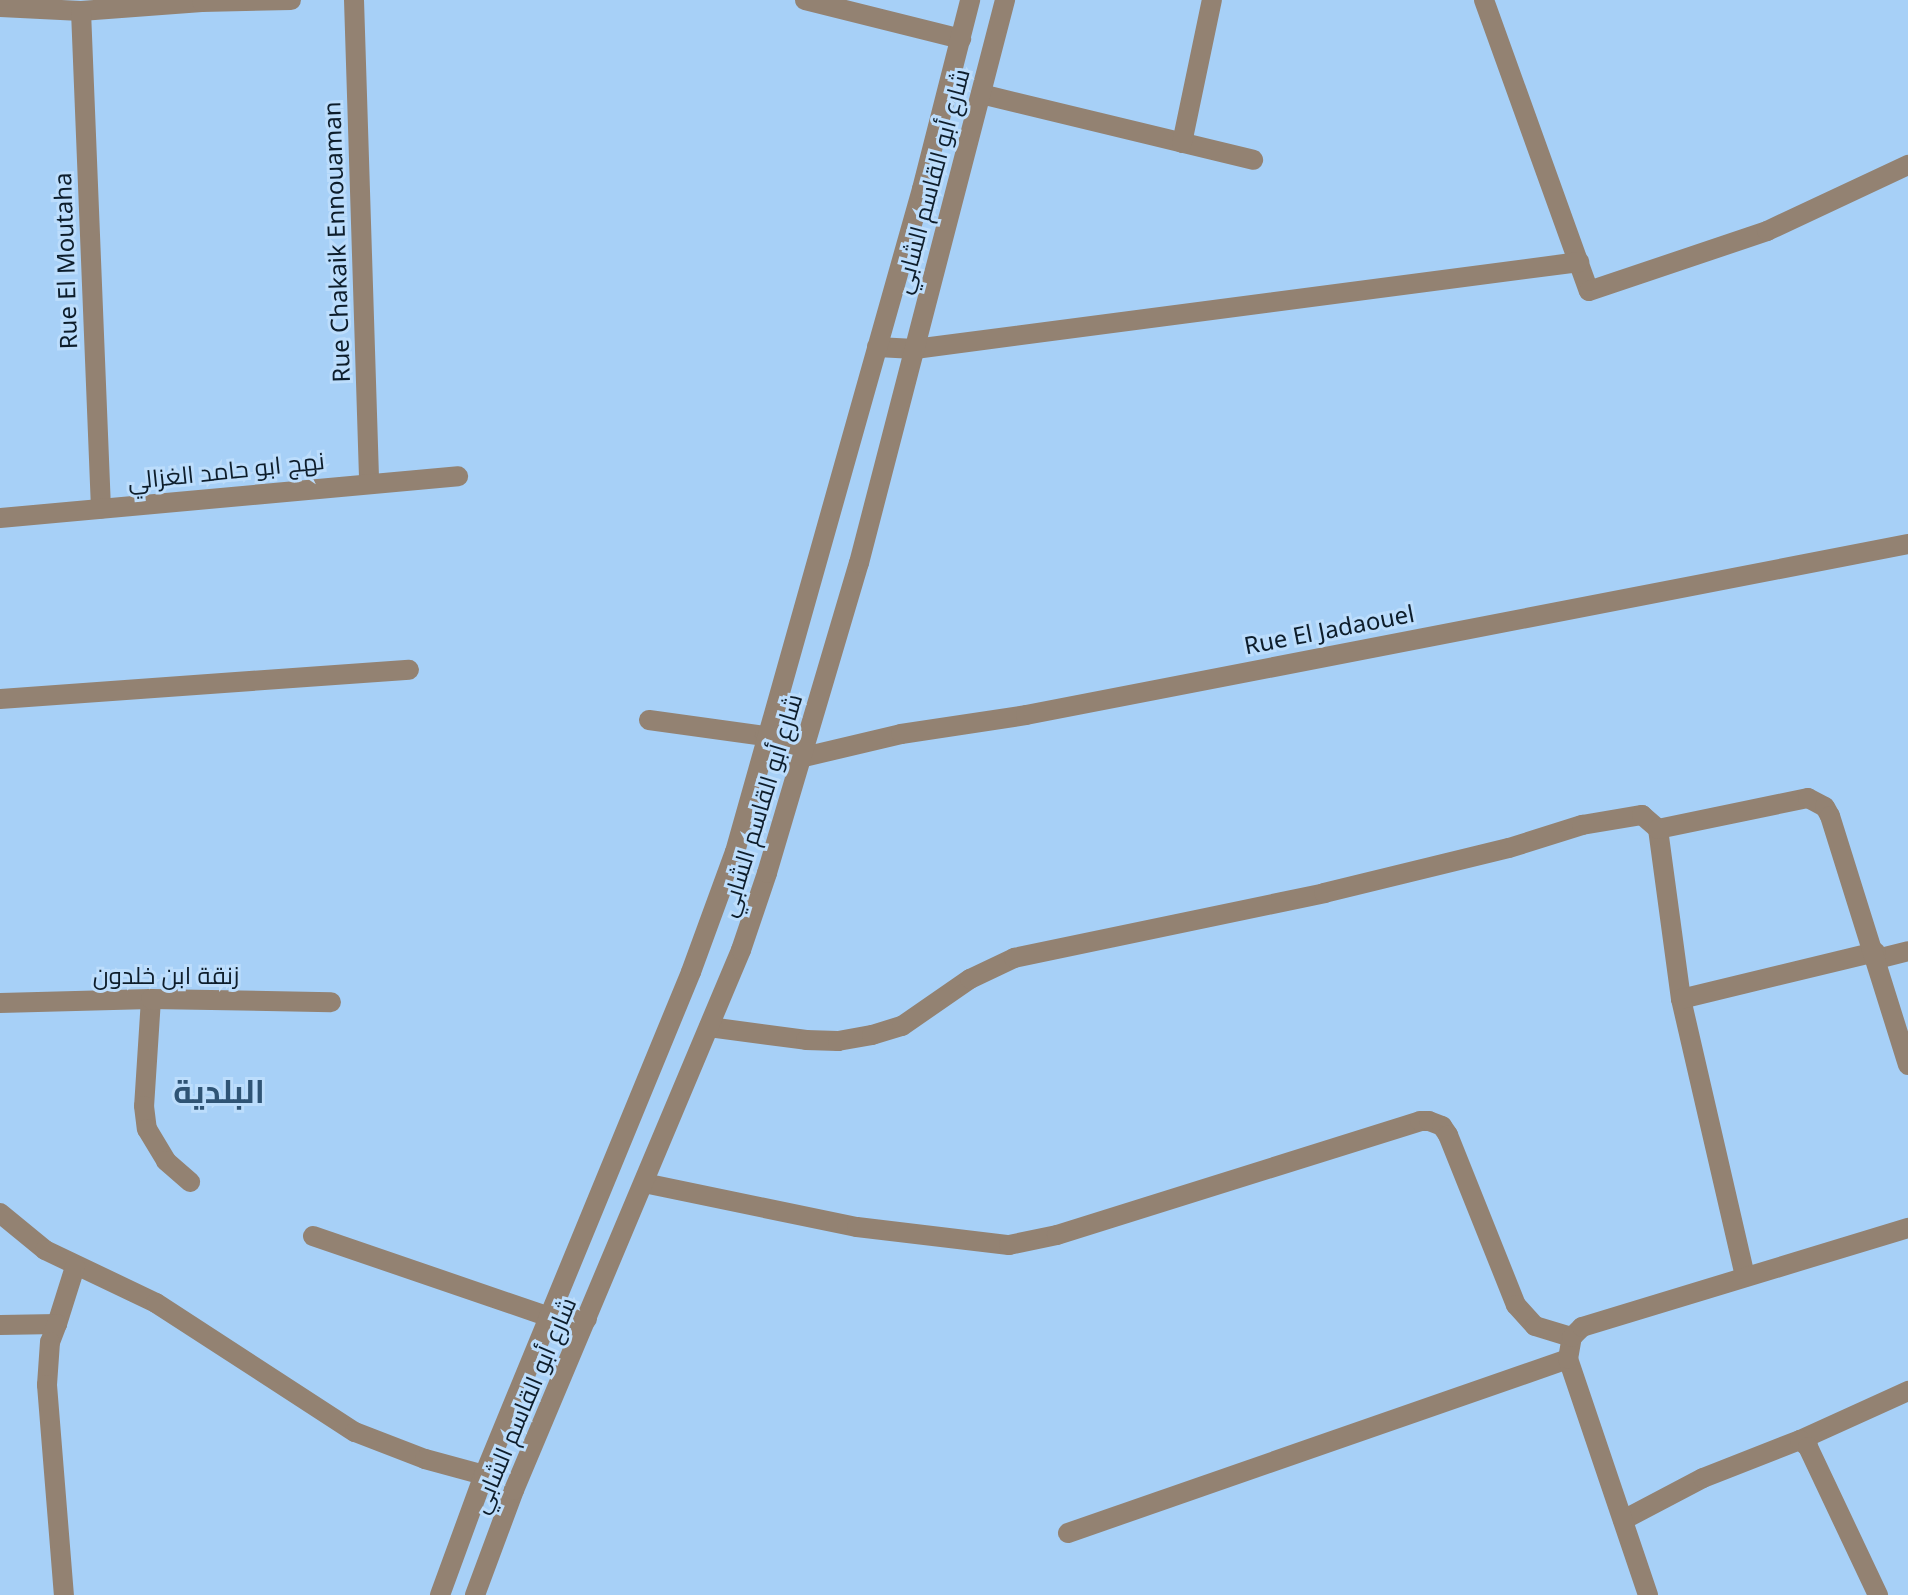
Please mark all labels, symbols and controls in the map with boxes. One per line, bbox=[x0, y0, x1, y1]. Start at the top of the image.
street label: شارع أبو القاسم الشابي bbox=[887, 65, 975, 297]
street label: Rue Chakaik Ennouaman bbox=[317, 101, 355, 383]
street label: Rue El Moutaha bbox=[48, 172, 82, 350]
street label: نهج ابو حامد الغزالي bbox=[126, 445, 326, 495]
street label: Rue El Jadaouel bbox=[1242, 598, 1416, 660]
street label: شارع أبو القاسم الشابي bbox=[712, 690, 808, 920]
street label: زنقة ابن خلدون bbox=[93, 961, 239, 989]
district label: البلدية bbox=[173, 1072, 265, 1110]
street label: شارع أبو القاسم الشابي bbox=[465, 1293, 581, 1517]

